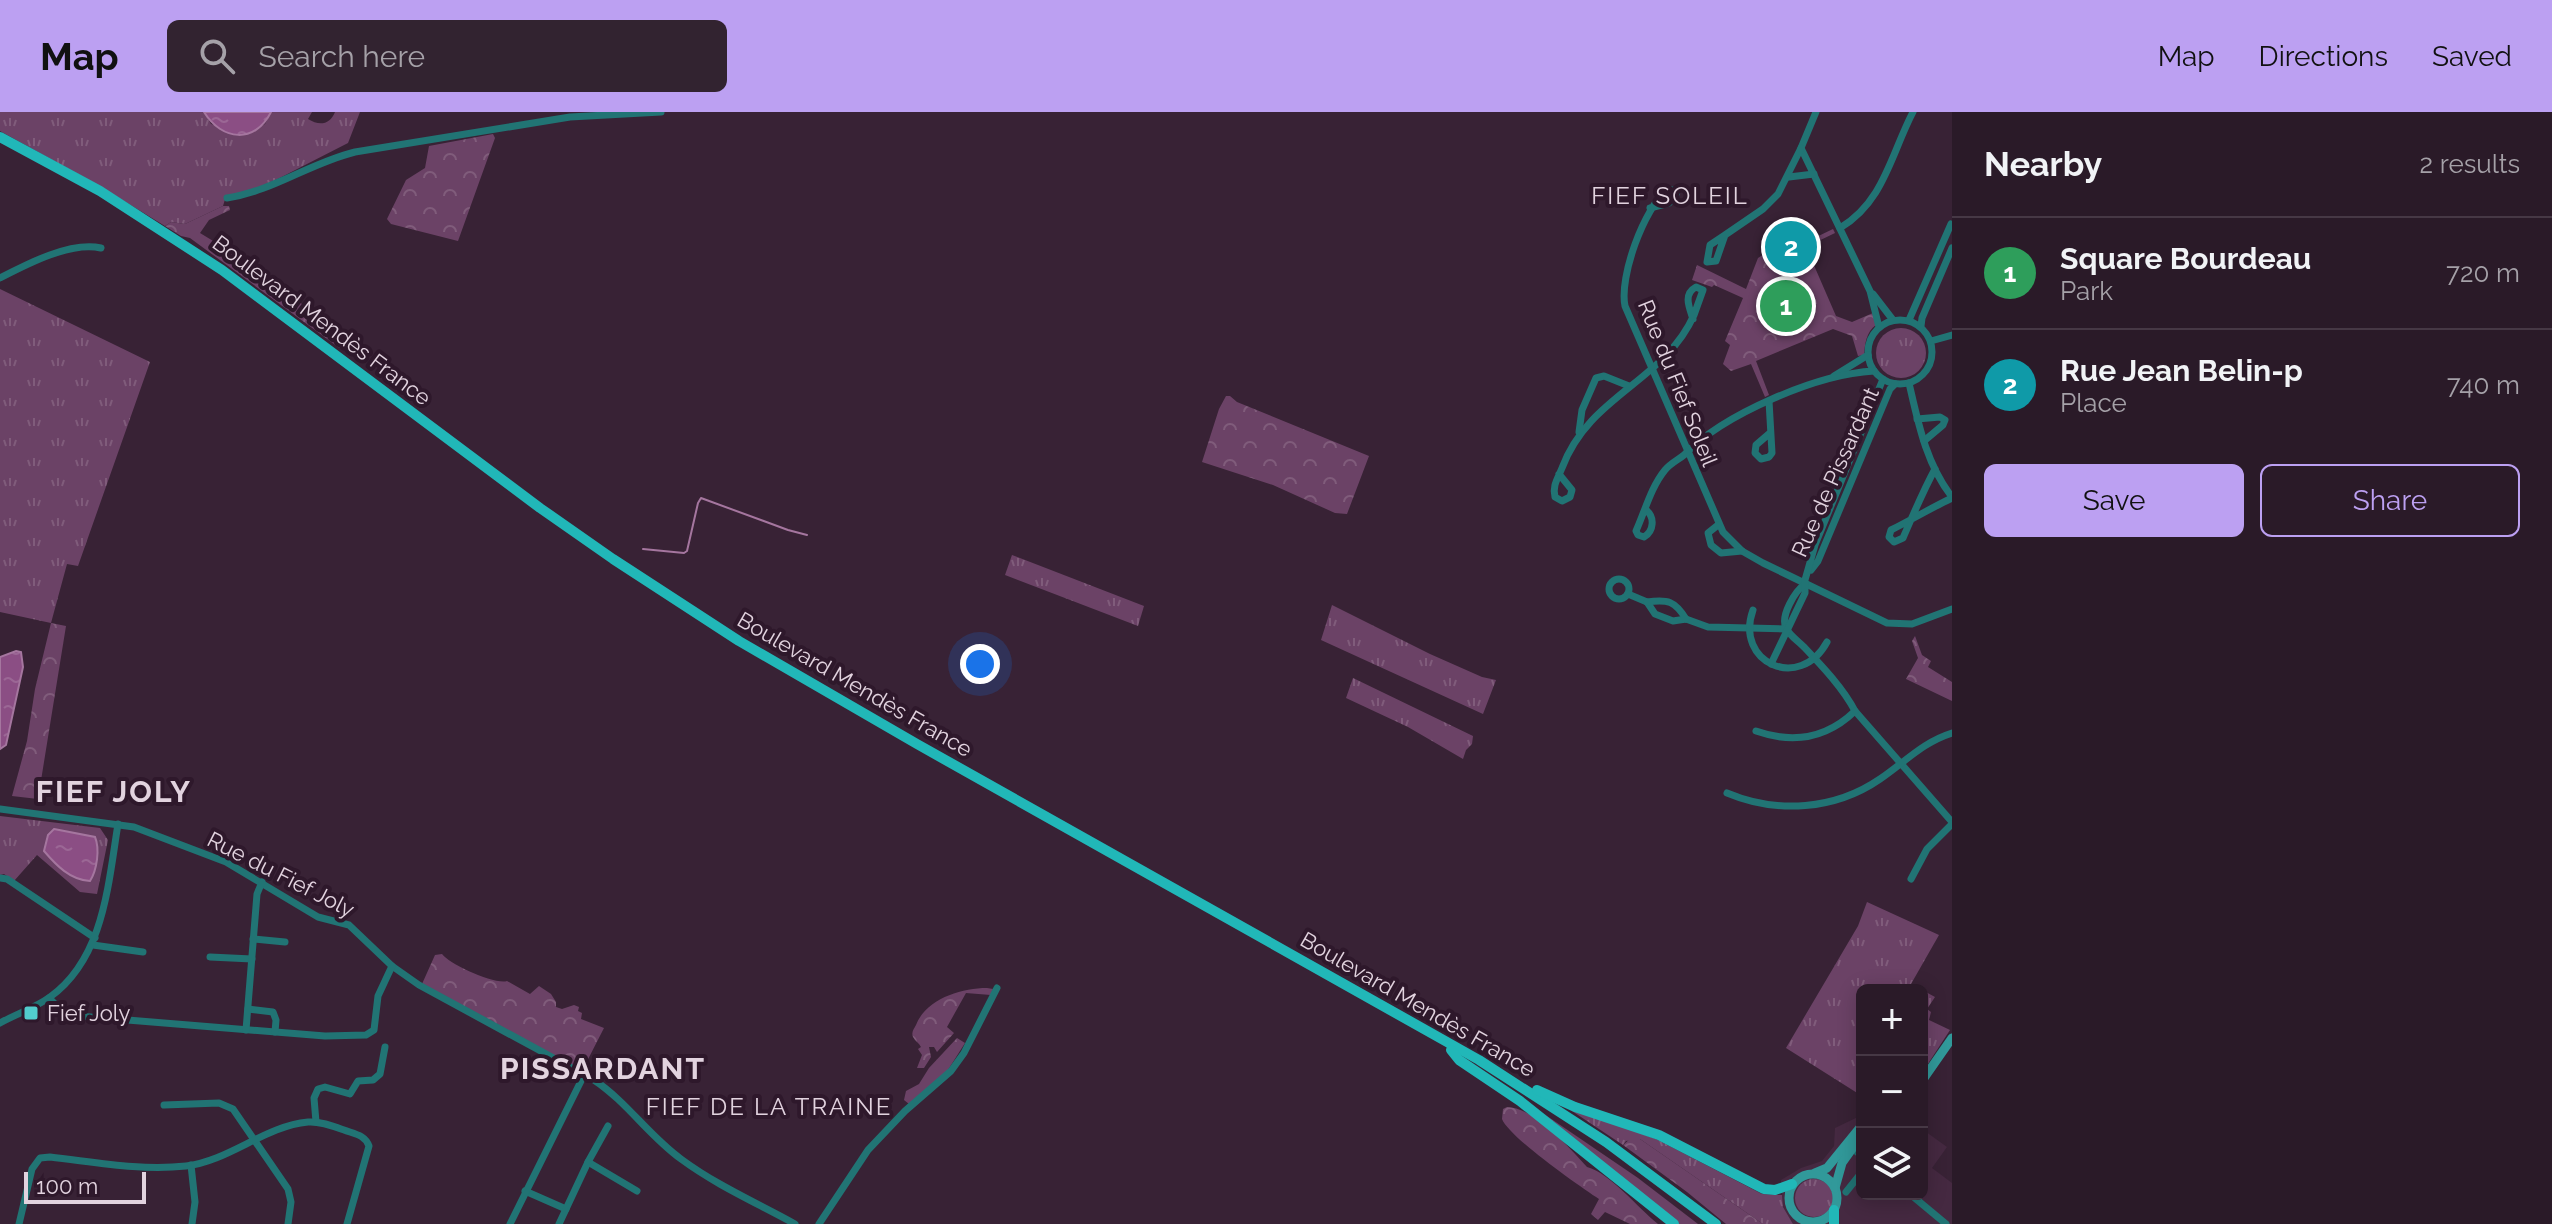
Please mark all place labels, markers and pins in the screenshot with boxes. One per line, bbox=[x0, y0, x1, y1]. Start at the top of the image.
pin: 2 bbox=[1765, 217, 1817, 277]
pin: 1 bbox=[1760, 276, 1812, 336]
place label: Fief Joly bbox=[47, 1000, 130, 1026]
marker: Fief Joly bbox=[22, 1004, 40, 1022]

